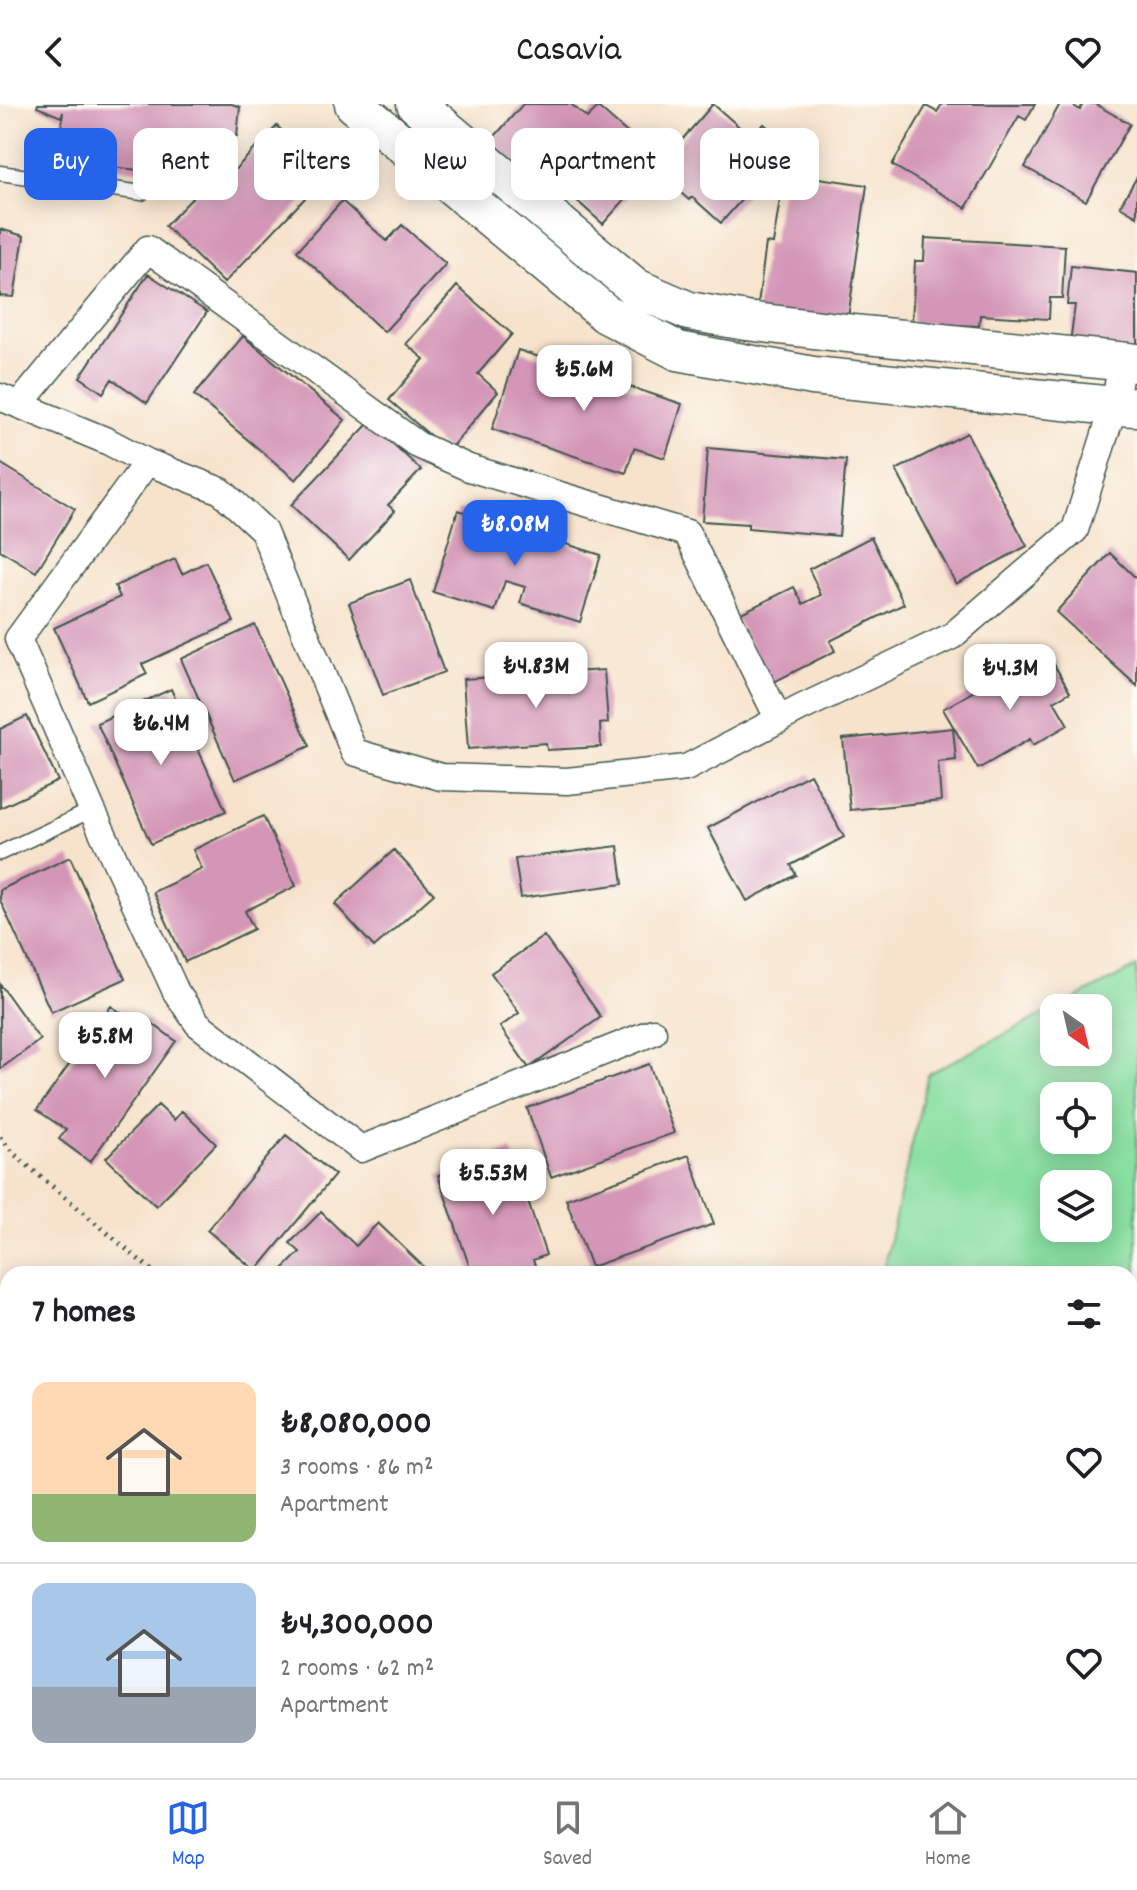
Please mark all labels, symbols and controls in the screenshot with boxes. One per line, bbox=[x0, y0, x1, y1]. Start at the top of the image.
text: Casavia bbox=[516, 26, 621, 78]
icon: back bbox=[32, 30, 76, 74]
icon: heart bbox=[1061, 30, 1105, 74]
chip: Buy bbox=[24, 128, 117, 200]
chip: Rent bbox=[133, 128, 238, 200]
chip: Filters bbox=[254, 128, 379, 200]
chip: New bbox=[395, 128, 495, 200]
chip: Apartment bbox=[511, 128, 684, 200]
chip: House bbox=[700, 128, 819, 200]
pin: ₺5.6M bbox=[528, 345, 640, 413]
text: ₺5.6M bbox=[555, 352, 613, 389]
pin: ₺8.08M bbox=[450, 500, 580, 568]
text: ₺8.08M bbox=[480, 507, 550, 544]
pin: ₺4.83M bbox=[471, 642, 601, 710]
pin: ₺4.3M bbox=[954, 644, 1066, 712]
text: ₺4.83M bbox=[503, 649, 569, 686]
text: ₺4.3M bbox=[982, 651, 1038, 688]
pin: ₺6.4M bbox=[105, 699, 217, 767]
text: ₺6.4M bbox=[132, 706, 190, 743]
north arrow bbox=[1040, 994, 1112, 1066]
map controls bbox=[1040, 994, 1112, 1242]
pin: ₺5.8M bbox=[49, 1012, 161, 1080]
text: ₺5.8M bbox=[77, 1019, 133, 1056]
button: locate bbox=[1040, 1082, 1112, 1154]
pin: ₺5.53M bbox=[428, 1149, 558, 1217]
text: ₺5.53M bbox=[458, 1156, 528, 1193]
button: layers bbox=[1040, 1170, 1112, 1242]
text: 7 homes bbox=[32, 1290, 136, 1339]
icon: filters bbox=[1062, 1292, 1106, 1336]
text: ₺8,080,000 bbox=[280, 1401, 432, 1450]
icon: home bbox=[96, 1414, 192, 1510]
icon: heart bbox=[1062, 1440, 1106, 1484]
text: 3 rooms · 86 m² bbox=[280, 1450, 433, 1487]
text: Apartment bbox=[280, 1487, 389, 1524]
text: ₺4,300,000 bbox=[280, 1602, 434, 1651]
icon: home bbox=[96, 1615, 192, 1711]
icon: heart bbox=[1062, 1641, 1106, 1685]
text: 2 rooms · 62 m² bbox=[280, 1651, 434, 1688]
text: Apartment bbox=[280, 1688, 389, 1725]
tab: Map bbox=[166, 1796, 210, 1875]
tab: Saved bbox=[543, 1796, 592, 1875]
tab: Home bbox=[925, 1796, 971, 1875]

